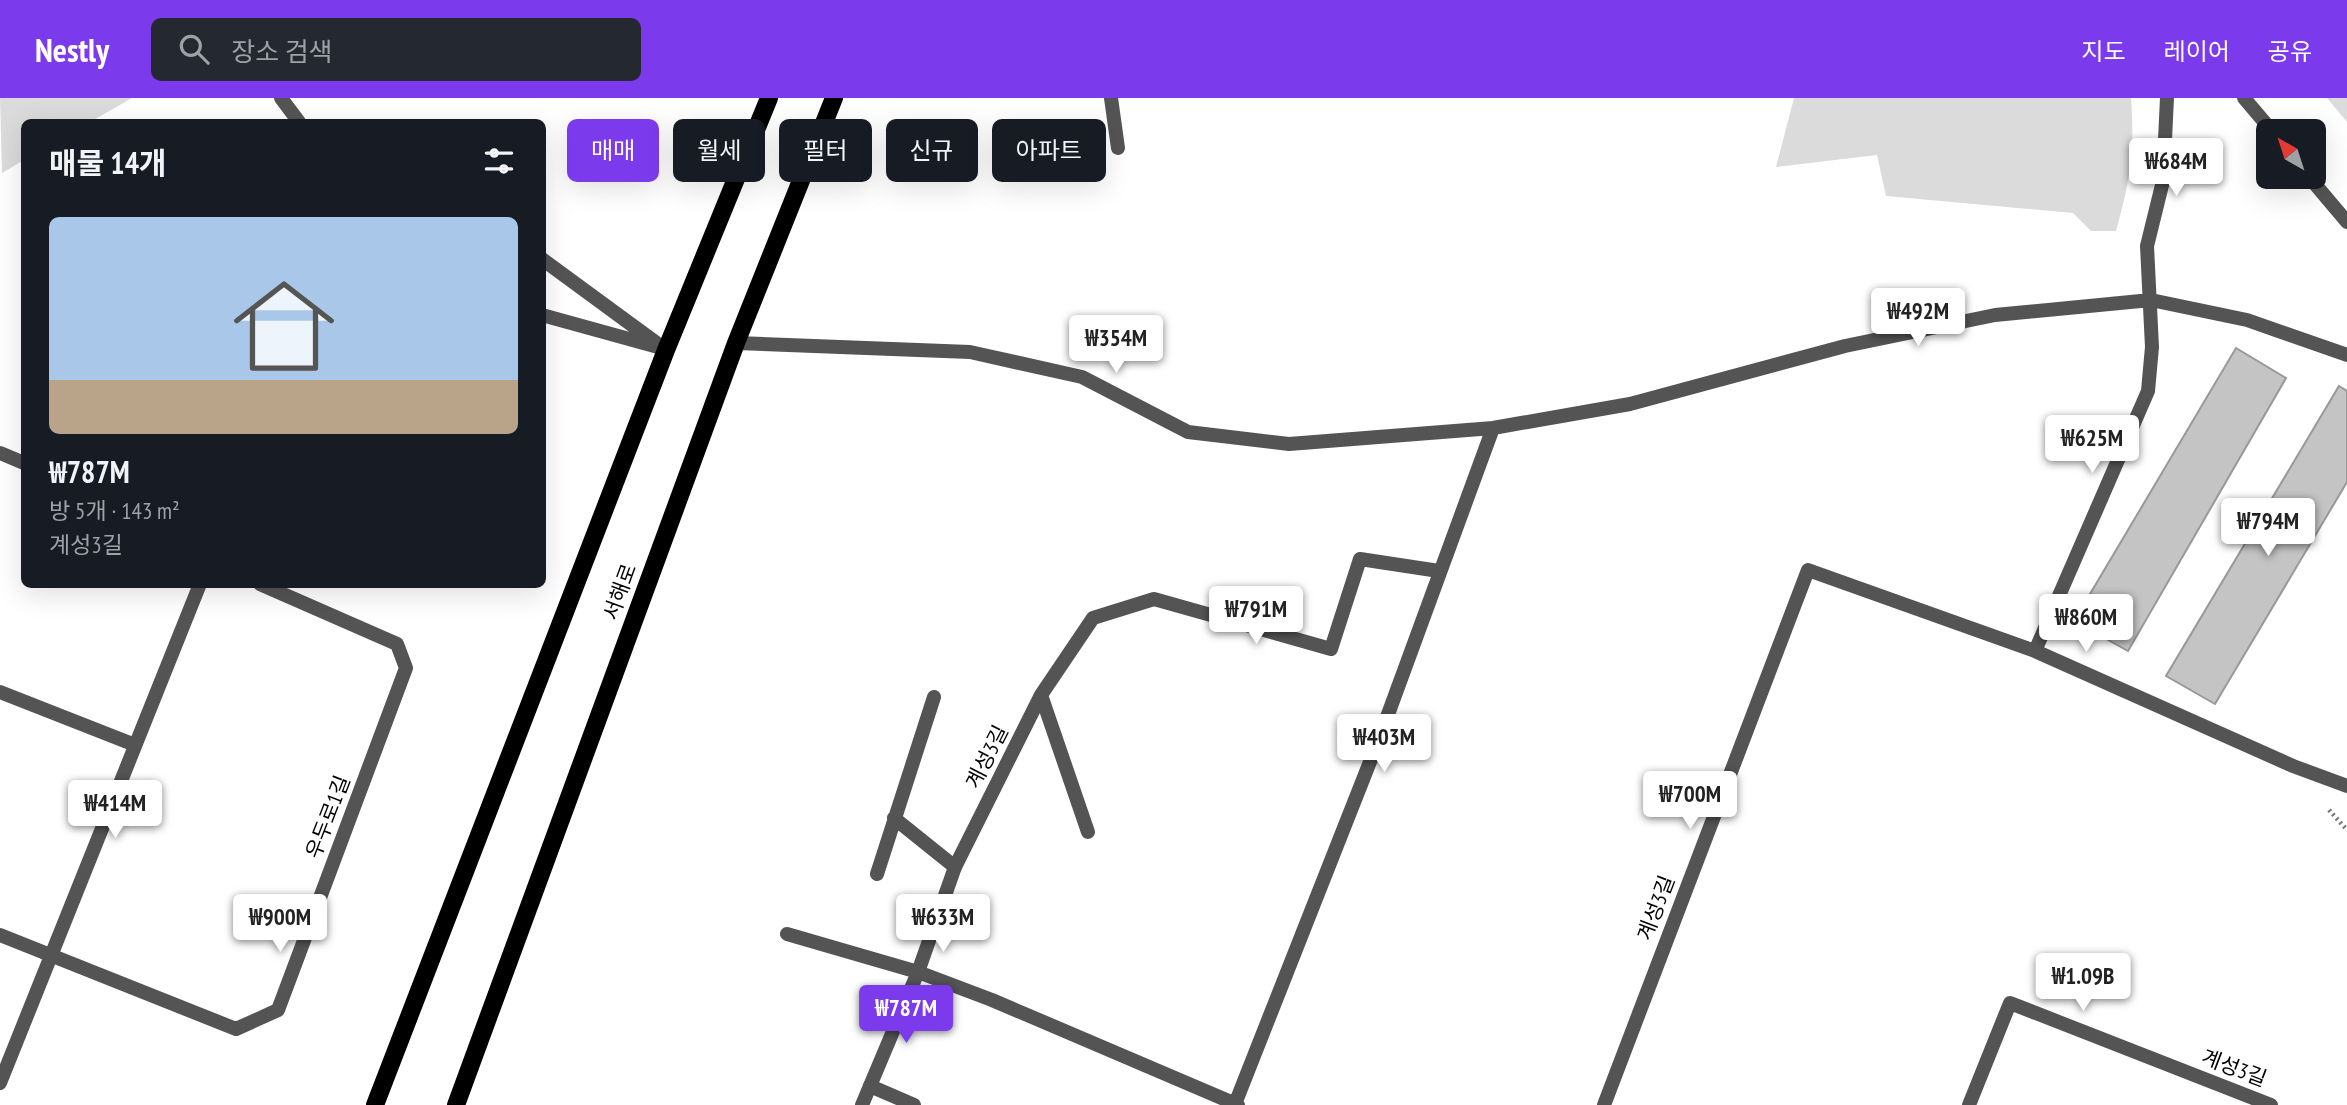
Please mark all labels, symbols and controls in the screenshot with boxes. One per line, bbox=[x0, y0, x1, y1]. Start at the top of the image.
search box bbox=[151, 18, 641, 81]
text: Nestly bbox=[35, 28, 109, 71]
icon: search bbox=[175, 30, 213, 68]
text: 장소 검색 bbox=[231, 35, 333, 68]
text: 지도 bbox=[2081, 36, 2126, 67]
text: 레이어 bbox=[2164, 36, 2230, 67]
text: 공유 bbox=[2268, 36, 2312, 67]
chip: 매매 bbox=[567, 119, 659, 182]
chip: 월세 bbox=[673, 119, 765, 182]
chip: 필터 bbox=[779, 119, 872, 182]
chip: 신규 bbox=[886, 119, 978, 182]
chip: 아파트 bbox=[992, 119, 1106, 182]
north arrow bbox=[2256, 119, 2326, 189]
map controls bbox=[2256, 119, 2326, 189]
pin: ₩684M bbox=[2127, 139, 2225, 198]
icon: filters bbox=[480, 142, 518, 180]
text: 매물 14개 bbox=[49, 143, 167, 182]
text: ₩684M bbox=[2145, 146, 2207, 175]
icon: home bbox=[221, 263, 347, 389]
pin: ₩492M bbox=[1869, 288, 1967, 348]
text: ₩492M bbox=[1887, 296, 1949, 325]
pin: ₩354M bbox=[1067, 316, 1165, 375]
text: ₩354M bbox=[1085, 323, 1147, 352]
pin: ₩625M bbox=[2043, 416, 2141, 475]
text: ₩625M bbox=[2061, 423, 2123, 452]
text: ₩787M bbox=[49, 452, 130, 491]
text: 방 5개 · 143 m² bbox=[49, 496, 180, 525]
pin: ₩794M bbox=[2219, 498, 2317, 558]
text: ₩794M bbox=[2237, 506, 2299, 535]
text: 계성3길 bbox=[49, 530, 123, 559]
street label: 서해로 bbox=[597, 560, 642, 624]
pin: ₩791M bbox=[1207, 587, 1305, 646]
text: ₩791M bbox=[1225, 594, 1287, 623]
pin: ₩860M bbox=[2037, 594, 2135, 654]
text: ₩860M bbox=[2055, 602, 2117, 631]
pin: ₩403M bbox=[1335, 714, 1433, 774]
street label: 계성3길 bbox=[959, 721, 1014, 793]
text: ₩403M bbox=[1353, 722, 1415, 751]
street label: 우두로1길 bbox=[299, 771, 356, 862]
pin: ₩700M bbox=[1641, 772, 1739, 831]
text: ₩700M bbox=[1659, 779, 1721, 808]
pin: ₩414M bbox=[66, 780, 164, 840]
text: ₩414M bbox=[84, 788, 146, 817]
street label: 계성3길 bbox=[1631, 872, 1680, 944]
pin: ₩900M bbox=[231, 894, 329, 954]
pin: ₩633M bbox=[894, 894, 992, 954]
text: ₩900M bbox=[249, 902, 311, 931]
text: ₩633M bbox=[912, 902, 974, 931]
pin: ₩1.09B bbox=[2026, 954, 2140, 1013]
text: ₩1.09B bbox=[2052, 961, 2114, 990]
pin: ₩787M bbox=[857, 986, 955, 1045]
text: ₩787M bbox=[875, 993, 937, 1022]
street label: 계성3길 bbox=[2198, 1043, 2270, 1092]

